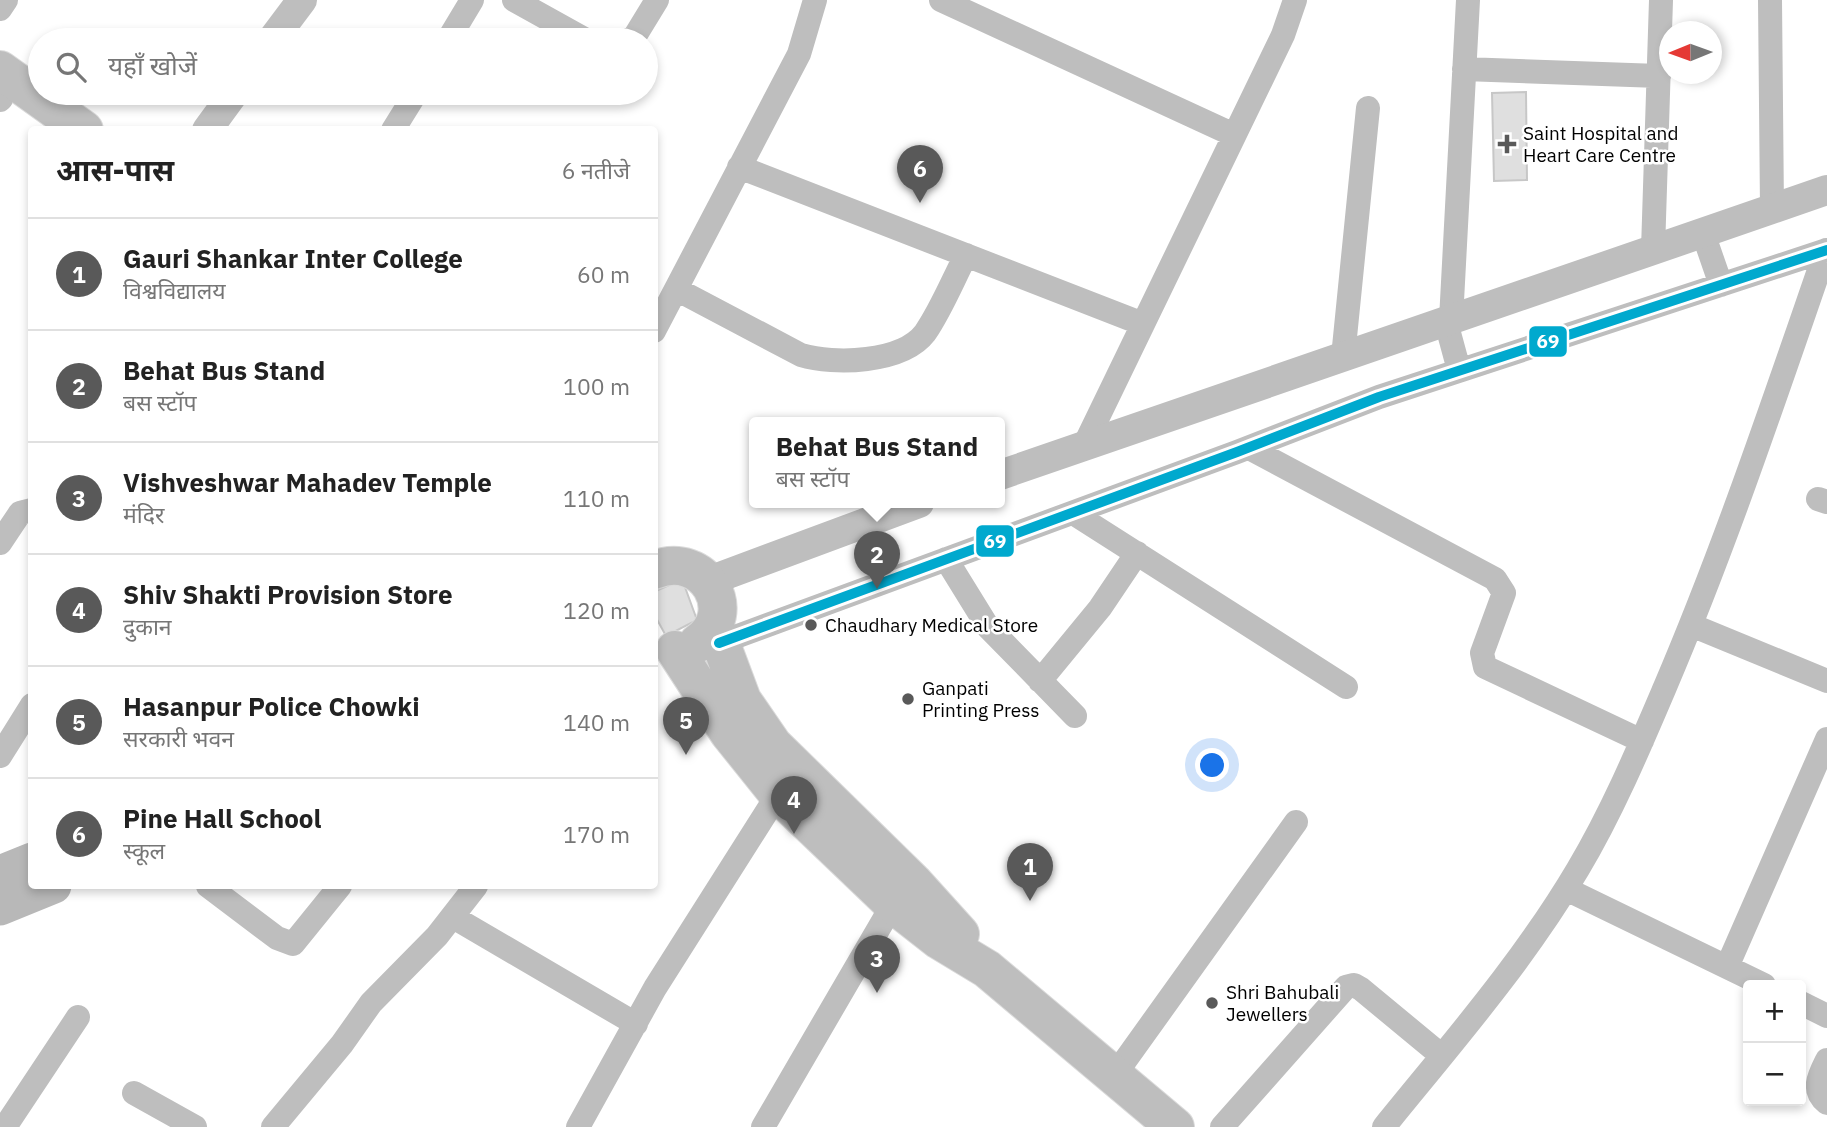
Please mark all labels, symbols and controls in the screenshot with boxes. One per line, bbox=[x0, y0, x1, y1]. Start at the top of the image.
north arrow bbox=[1659, 21, 1722, 84]
search box bbox=[28, 28, 658, 105]
icon: search bbox=[52, 48, 90, 86]
text: यहाँ खोजें bbox=[108, 48, 197, 82]
place label: Saint Hospital and Heart Care Centre bbox=[1523, 121, 1678, 167]
marker: Saint Hospital and Heart Care Centre bbox=[1497, 134, 1517, 154]
pin: 6 bbox=[897, 145, 943, 203]
text: आस-पास bbox=[56, 150, 174, 189]
text: 6 नतीजे bbox=[562, 155, 630, 185]
text: Gauri Shankar Inter College bbox=[123, 241, 463, 275]
text: 1 bbox=[72, 259, 86, 289]
text: 60 m bbox=[577, 259, 630, 289]
text: विश्वविद्यालय bbox=[123, 275, 226, 305]
line badge: 69 bbox=[1528, 325, 1568, 358]
text: 69 bbox=[1537, 329, 1559, 353]
text: Behat Bus Stand bbox=[123, 353, 325, 387]
text: 2 bbox=[72, 371, 86, 401]
text: 100 m bbox=[563, 371, 630, 401]
text: बस स्टॉप bbox=[123, 387, 197, 417]
popup bbox=[749, 417, 1005, 508]
text: Behat Bus Stand bbox=[776, 429, 978, 463]
text: बस स्टॉप bbox=[776, 463, 849, 493]
text: Vishveshwar Mahadev Temple bbox=[123, 465, 492, 499]
text: 3 bbox=[72, 483, 86, 513]
text: 110 m bbox=[563, 483, 630, 513]
text: मंदिर bbox=[123, 499, 164, 529]
line badge: 69 bbox=[975, 524, 1015, 558]
text: 69 bbox=[984, 529, 1006, 553]
pin: 2 bbox=[854, 531, 900, 589]
text: Shiv Shakti Provision Store bbox=[123, 577, 453, 611]
text: 4 bbox=[72, 595, 86, 625]
text: 120 m bbox=[563, 595, 630, 625]
text: दुकान bbox=[123, 611, 172, 641]
place label: Chaudhary Medical Store bbox=[825, 613, 1038, 637]
marker: Chaudhary Medical Store bbox=[803, 617, 819, 633]
place label: Ganpati Printing Press bbox=[922, 676, 1040, 722]
text: Hasanpur Police Chowki bbox=[123, 689, 420, 723]
marker: Ganpati Printing Press bbox=[900, 691, 916, 707]
pin: 5 bbox=[663, 697, 709, 755]
text: 5 bbox=[72, 707, 86, 737]
text: 140 m bbox=[563, 707, 630, 737]
text: सरकारी भवन bbox=[123, 723, 234, 753]
your location bbox=[1195, 748, 1229, 782]
pin: 4 bbox=[771, 776, 817, 834]
text: Pine Hall School bbox=[123, 801, 321, 835]
text: 6 bbox=[72, 819, 86, 849]
text: 170 m bbox=[563, 819, 630, 849]
text: स्कूल bbox=[123, 835, 165, 865]
pin: 1 bbox=[1007, 843, 1053, 901]
pin: 3 bbox=[854, 935, 900, 993]
place label: Shri Bahubali Jewellers bbox=[1226, 980, 1339, 1026]
map controls bbox=[1743, 980, 1806, 1106]
button: + bbox=[1743, 980, 1806, 1043]
marker: Shri Bahubali Jewellers bbox=[1204, 995, 1220, 1011]
button: − bbox=[1743, 1043, 1806, 1106]

